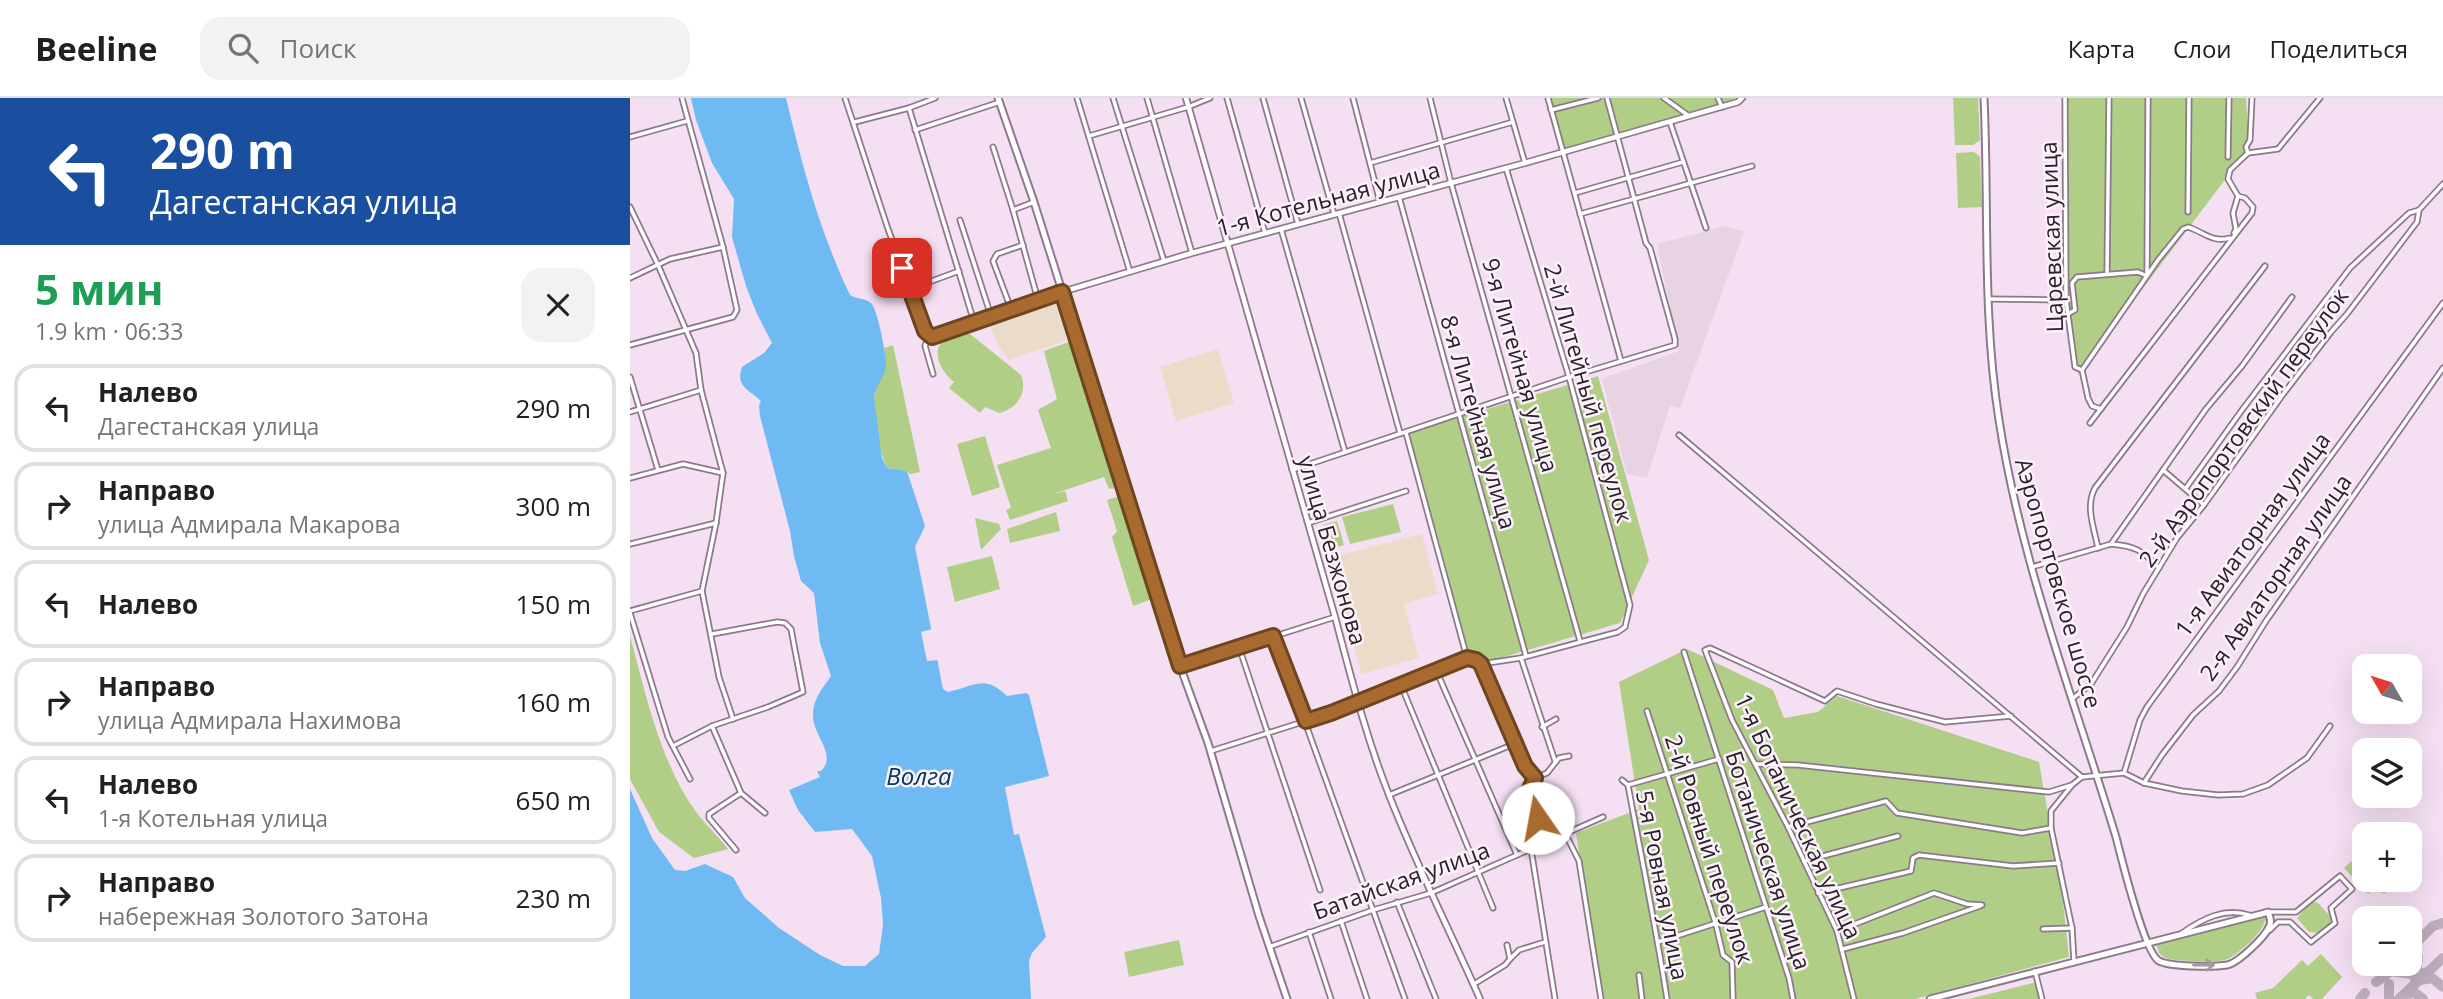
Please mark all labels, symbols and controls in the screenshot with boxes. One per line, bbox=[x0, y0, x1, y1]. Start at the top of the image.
search box bbox=[200, 17, 690, 80]
text: Beeline bbox=[35, 26, 158, 71]
icon: search bbox=[224, 29, 262, 67]
text: Поиск bbox=[280, 30, 356, 66]
text: Карта bbox=[2068, 32, 2135, 65]
text: Слои bbox=[2173, 32, 2232, 65]
text: Поделиться bbox=[2270, 32, 2408, 65]
text: 290 m bbox=[150, 117, 295, 183]
icon: left bbox=[35, 126, 126, 217]
street label: Царевская улица bbox=[2032, 141, 2070, 333]
street label: 1-я Котельная улица bbox=[1213, 153, 1443, 243]
text: Дагестанская улица bbox=[150, 180, 458, 223]
pin bbox=[872, 238, 932, 298]
icon: arrive bbox=[883, 249, 921, 287]
street label: 9-я Литейная улица bbox=[1475, 254, 1567, 476]
text: 5 мин bbox=[35, 260, 163, 317]
street label: 2-й Литейный переулок bbox=[1537, 260, 1641, 526]
button: close bbox=[521, 268, 595, 342]
street label: 2-й Аэропортовский переулок bbox=[2131, 281, 2355, 573]
street label: 8-я Литейная улица bbox=[1433, 311, 1525, 533]
text: 1.9 km · 06:33 bbox=[35, 315, 183, 347]
text: Налево bbox=[98, 374, 198, 410]
icon: left bbox=[39, 389, 77, 427]
text: 290 m bbox=[516, 390, 591, 426]
text: Дагестанская улица bbox=[98, 410, 319, 442]
street label: 1-я Авиаторная улица bbox=[2167, 425, 2337, 643]
street label: улица Безжонова bbox=[1291, 452, 1375, 648]
street label: Аэропортовское шоссе bbox=[2008, 454, 2110, 712]
street label: 2-я Авиаторная улица bbox=[2191, 467, 2359, 687]
text: Направо bbox=[98, 472, 215, 508]
icon: right bbox=[39, 487, 77, 525]
text: 300 m bbox=[516, 488, 591, 524]
text: улица Адмирала Макарова bbox=[98, 508, 401, 540]
icon: left bbox=[39, 585, 77, 623]
text: Налево bbox=[98, 586, 198, 622]
text: 150 m bbox=[516, 586, 591, 622]
north arrow bbox=[2352, 654, 2422, 724]
map controls bbox=[2352, 654, 2422, 976]
text: Направо bbox=[98, 668, 215, 704]
icon: right bbox=[39, 683, 77, 721]
text: 160 m bbox=[516, 684, 591, 720]
street label: 1-я Ботаническая улица bbox=[1730, 689, 1868, 943]
text: улица Адмирала Нахимова bbox=[98, 704, 402, 736]
street label: 2-й Ровный переулок bbox=[1658, 730, 1762, 968]
button: layers bbox=[2352, 738, 2422, 808]
street label: Ботаническая улица bbox=[1721, 747, 1817, 973]
water label: Волга bbox=[886, 759, 952, 792]
text: Налево bbox=[98, 766, 198, 802]
icon: left bbox=[39, 781, 77, 819]
position arrow bbox=[1501, 781, 1575, 855]
text: 650 m bbox=[516, 782, 591, 818]
street label: 5-я Ровная улица bbox=[1629, 787, 1697, 983]
text: 1-я Котельная улица bbox=[98, 802, 328, 834]
button: + bbox=[2352, 822, 2422, 892]
street label: Батайская улица bbox=[1308, 833, 1494, 927]
text: Направо bbox=[98, 864, 215, 900]
icon: right bbox=[39, 879, 77, 917]
text: 230 m bbox=[516, 880, 591, 916]
text: набережная Золотого Затона bbox=[98, 900, 429, 932]
button: − bbox=[2352, 906, 2422, 976]
one-way arrow bbox=[2192, 958, 2215, 972]

